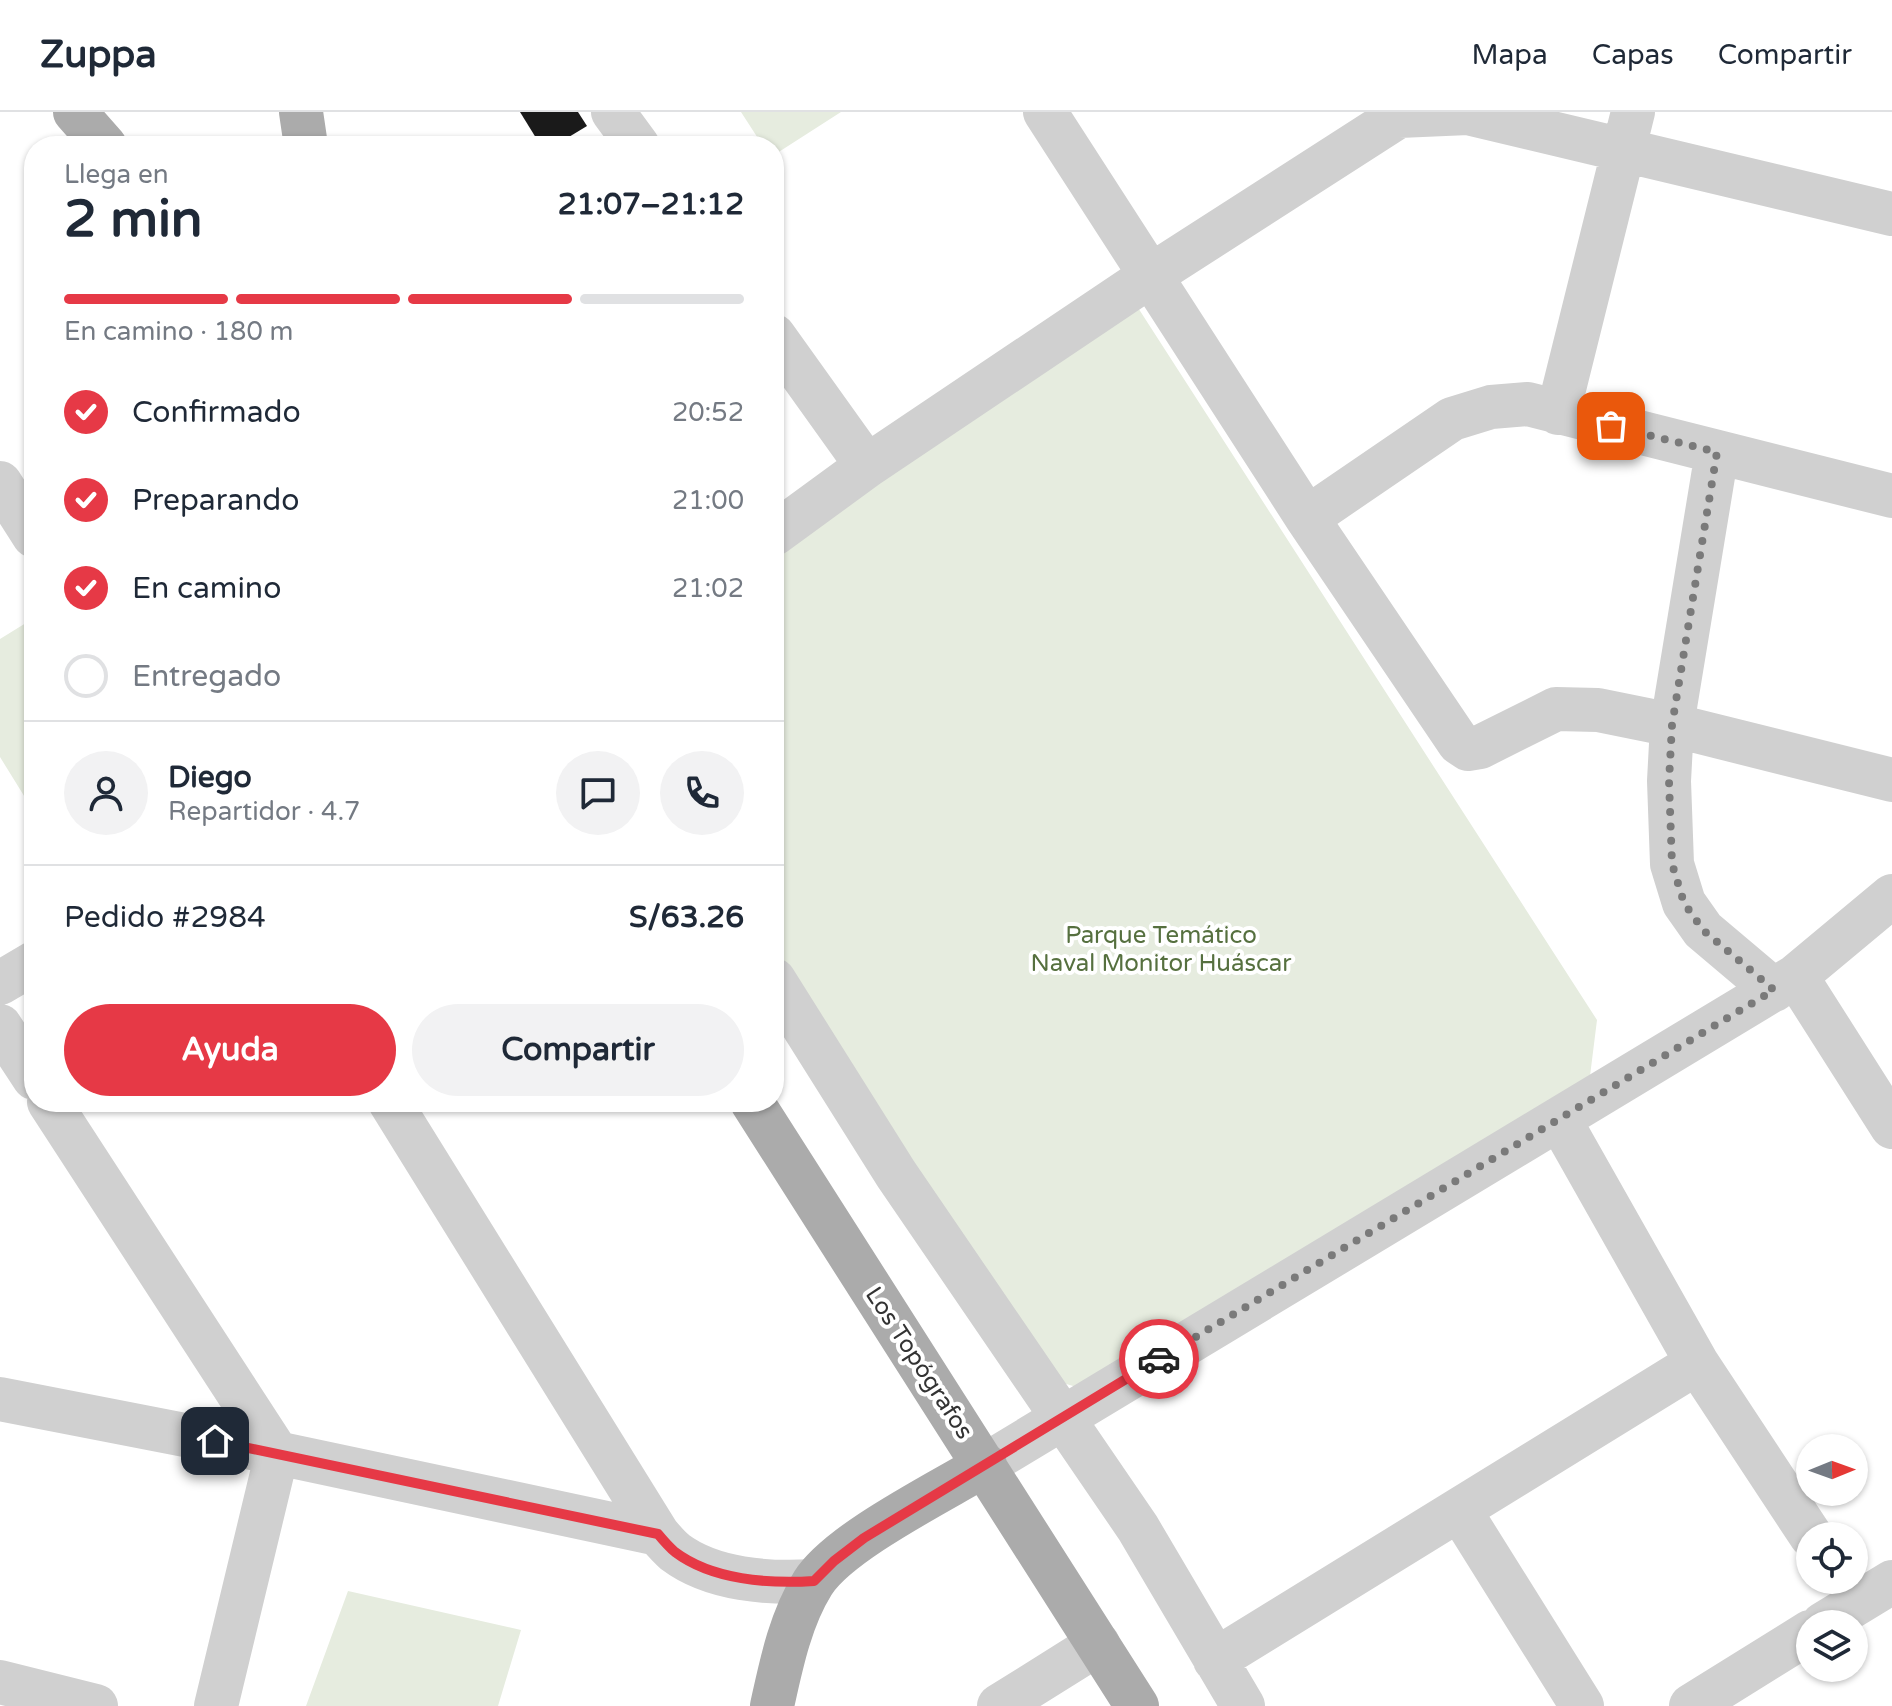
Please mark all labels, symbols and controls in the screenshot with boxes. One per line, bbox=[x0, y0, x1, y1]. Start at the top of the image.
text: Zuppa bbox=[40, 32, 157, 78]
text: Mapa bbox=[1471, 38, 1548, 72]
text: Capas bbox=[1592, 38, 1674, 72]
text: Compartir bbox=[1718, 38, 1852, 72]
text: Llega en bbox=[64, 159, 169, 190]
text: 21:07–21:12 bbox=[558, 186, 744, 223]
text: 2 min bbox=[64, 188, 203, 251]
text: En camino · 180 m bbox=[64, 316, 293, 347]
icon: check bbox=[64, 390, 108, 434]
pin bbox=[1577, 392, 1645, 460]
text: Confirmado bbox=[132, 394, 301, 431]
text: 20:52 bbox=[672, 397, 744, 428]
icon: bag bbox=[1589, 404, 1633, 448]
icon: check bbox=[64, 478, 108, 522]
text: Preparando bbox=[132, 482, 300, 519]
text: 21:00 bbox=[672, 485, 744, 516]
icon: check bbox=[64, 566, 108, 610]
text: En camino bbox=[132, 570, 281, 607]
text: 21:02 bbox=[672, 573, 744, 604]
text: Entregado bbox=[132, 658, 281, 695]
button: person bbox=[64, 751, 148, 835]
button: chat bbox=[556, 751, 640, 835]
button: phone bbox=[660, 751, 744, 835]
text: Diego bbox=[168, 759, 252, 796]
text: Repartidor · 4.7 bbox=[168, 796, 360, 827]
text: Pedido #2984 bbox=[64, 899, 266, 936]
text: S/63.26 bbox=[629, 899, 744, 936]
park label: Parque Temático Naval Monitor Huáscar bbox=[1031, 921, 1292, 978]
button: Ayuda bbox=[64, 1004, 396, 1096]
button: Compartir bbox=[412, 1004, 744, 1096]
street label: Los Topógrafos bbox=[859, 1281, 979, 1445]
courier bbox=[1119, 1319, 1199, 1399]
icon: car bbox=[1137, 1337, 1181, 1381]
pin bbox=[181, 1407, 249, 1475]
icon: home bbox=[193, 1419, 237, 1463]
north arrow bbox=[1796, 1434, 1868, 1506]
map controls bbox=[1796, 1434, 1868, 1682]
button: locate bbox=[1796, 1522, 1868, 1594]
button: layers bbox=[1796, 1610, 1868, 1682]

